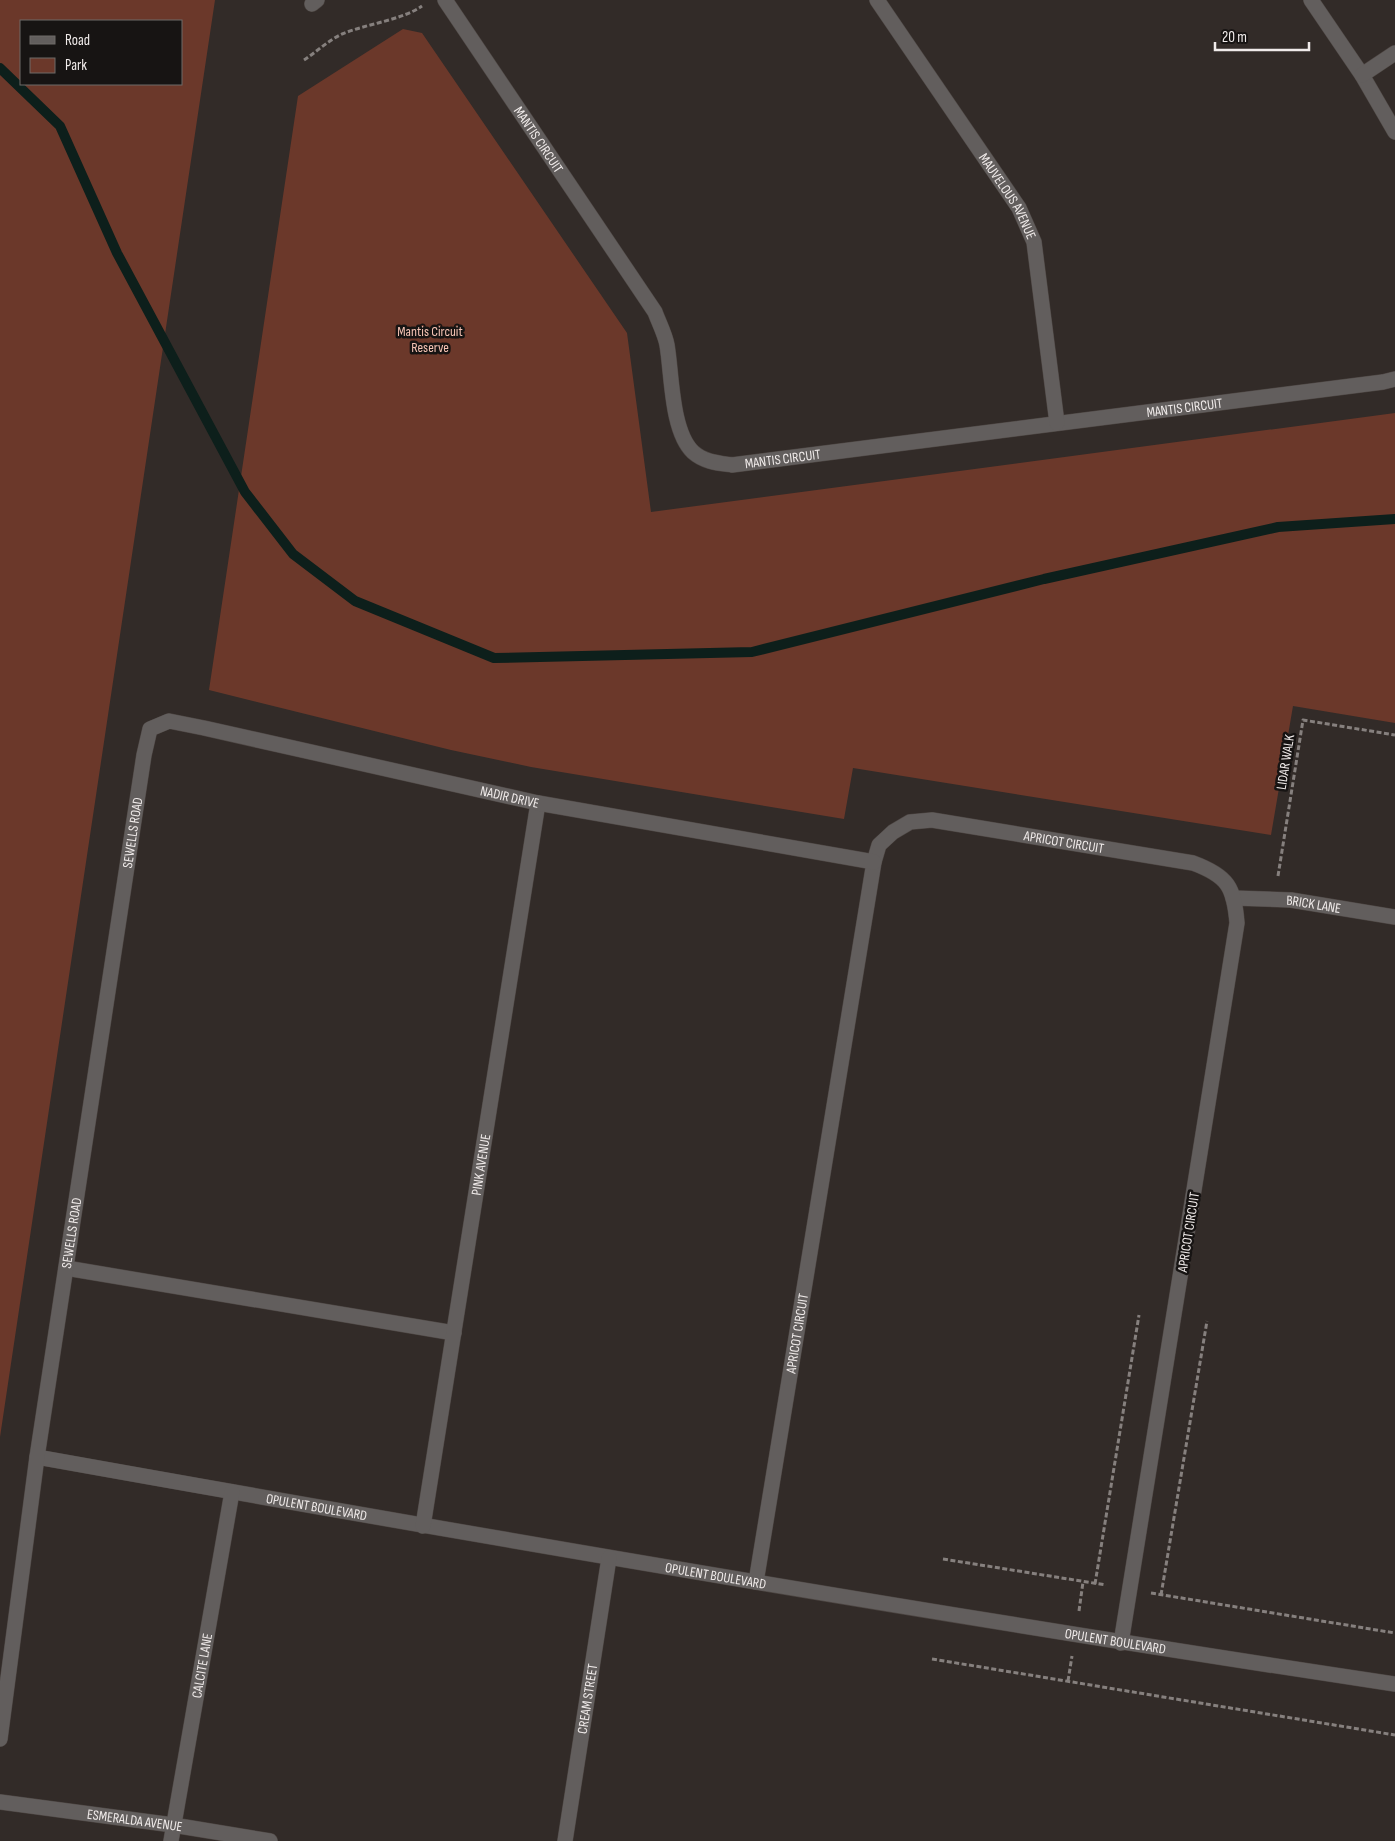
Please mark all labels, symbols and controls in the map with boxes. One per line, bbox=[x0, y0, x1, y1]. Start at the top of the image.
legend bbox=[20, 20, 182, 85]
scale bar bbox=[1215, 20, 1309, 52]
text: 20 m bbox=[1222, 28, 1247, 47]
text: Road bbox=[65, 31, 90, 50]
text: Park bbox=[65, 56, 87, 75]
street label: MANTIS CIRCUIT bbox=[510, 103, 567, 176]
street label: MAUVELOUS AVENUE bbox=[975, 150, 1040, 242]
park label: Mantis Circuit Reserve bbox=[397, 323, 463, 356]
street label: MANTIS CIRCUIT bbox=[1146, 395, 1224, 421]
street label: MANTIS CIRCUIT bbox=[744, 446, 822, 472]
street label: LIDAR WALK bbox=[1273, 733, 1298, 791]
street label: NADIR DRIVE bbox=[479, 782, 541, 812]
street label: SEWELLS ROAD bbox=[119, 796, 146, 869]
street label: APRICOT CIRCUIT bbox=[1022, 827, 1105, 857]
street label: BRICK LANE bbox=[1286, 892, 1342, 917]
street label: PINK AVENUE bbox=[468, 1132, 494, 1197]
street label: APRICOT CIRCUIT bbox=[1174, 1191, 1203, 1274]
street label: SEWELLS ROAD bbox=[58, 1196, 85, 1270]
street label: APRICOT CIRCUIT bbox=[782, 1292, 812, 1376]
street label: OPULENT BOULEVARD bbox=[265, 1490, 368, 1524]
street label: OPULENT BOULEVARD bbox=[664, 1559, 768, 1593]
street label: OPULENT BOULEVARD bbox=[1064, 1625, 1167, 1658]
street label: CALCITE LANE bbox=[188, 1632, 216, 1699]
street label: CREAM STREET bbox=[574, 1662, 602, 1735]
street label: ESMERALDA AVENUE bbox=[86, 1806, 184, 1835]

